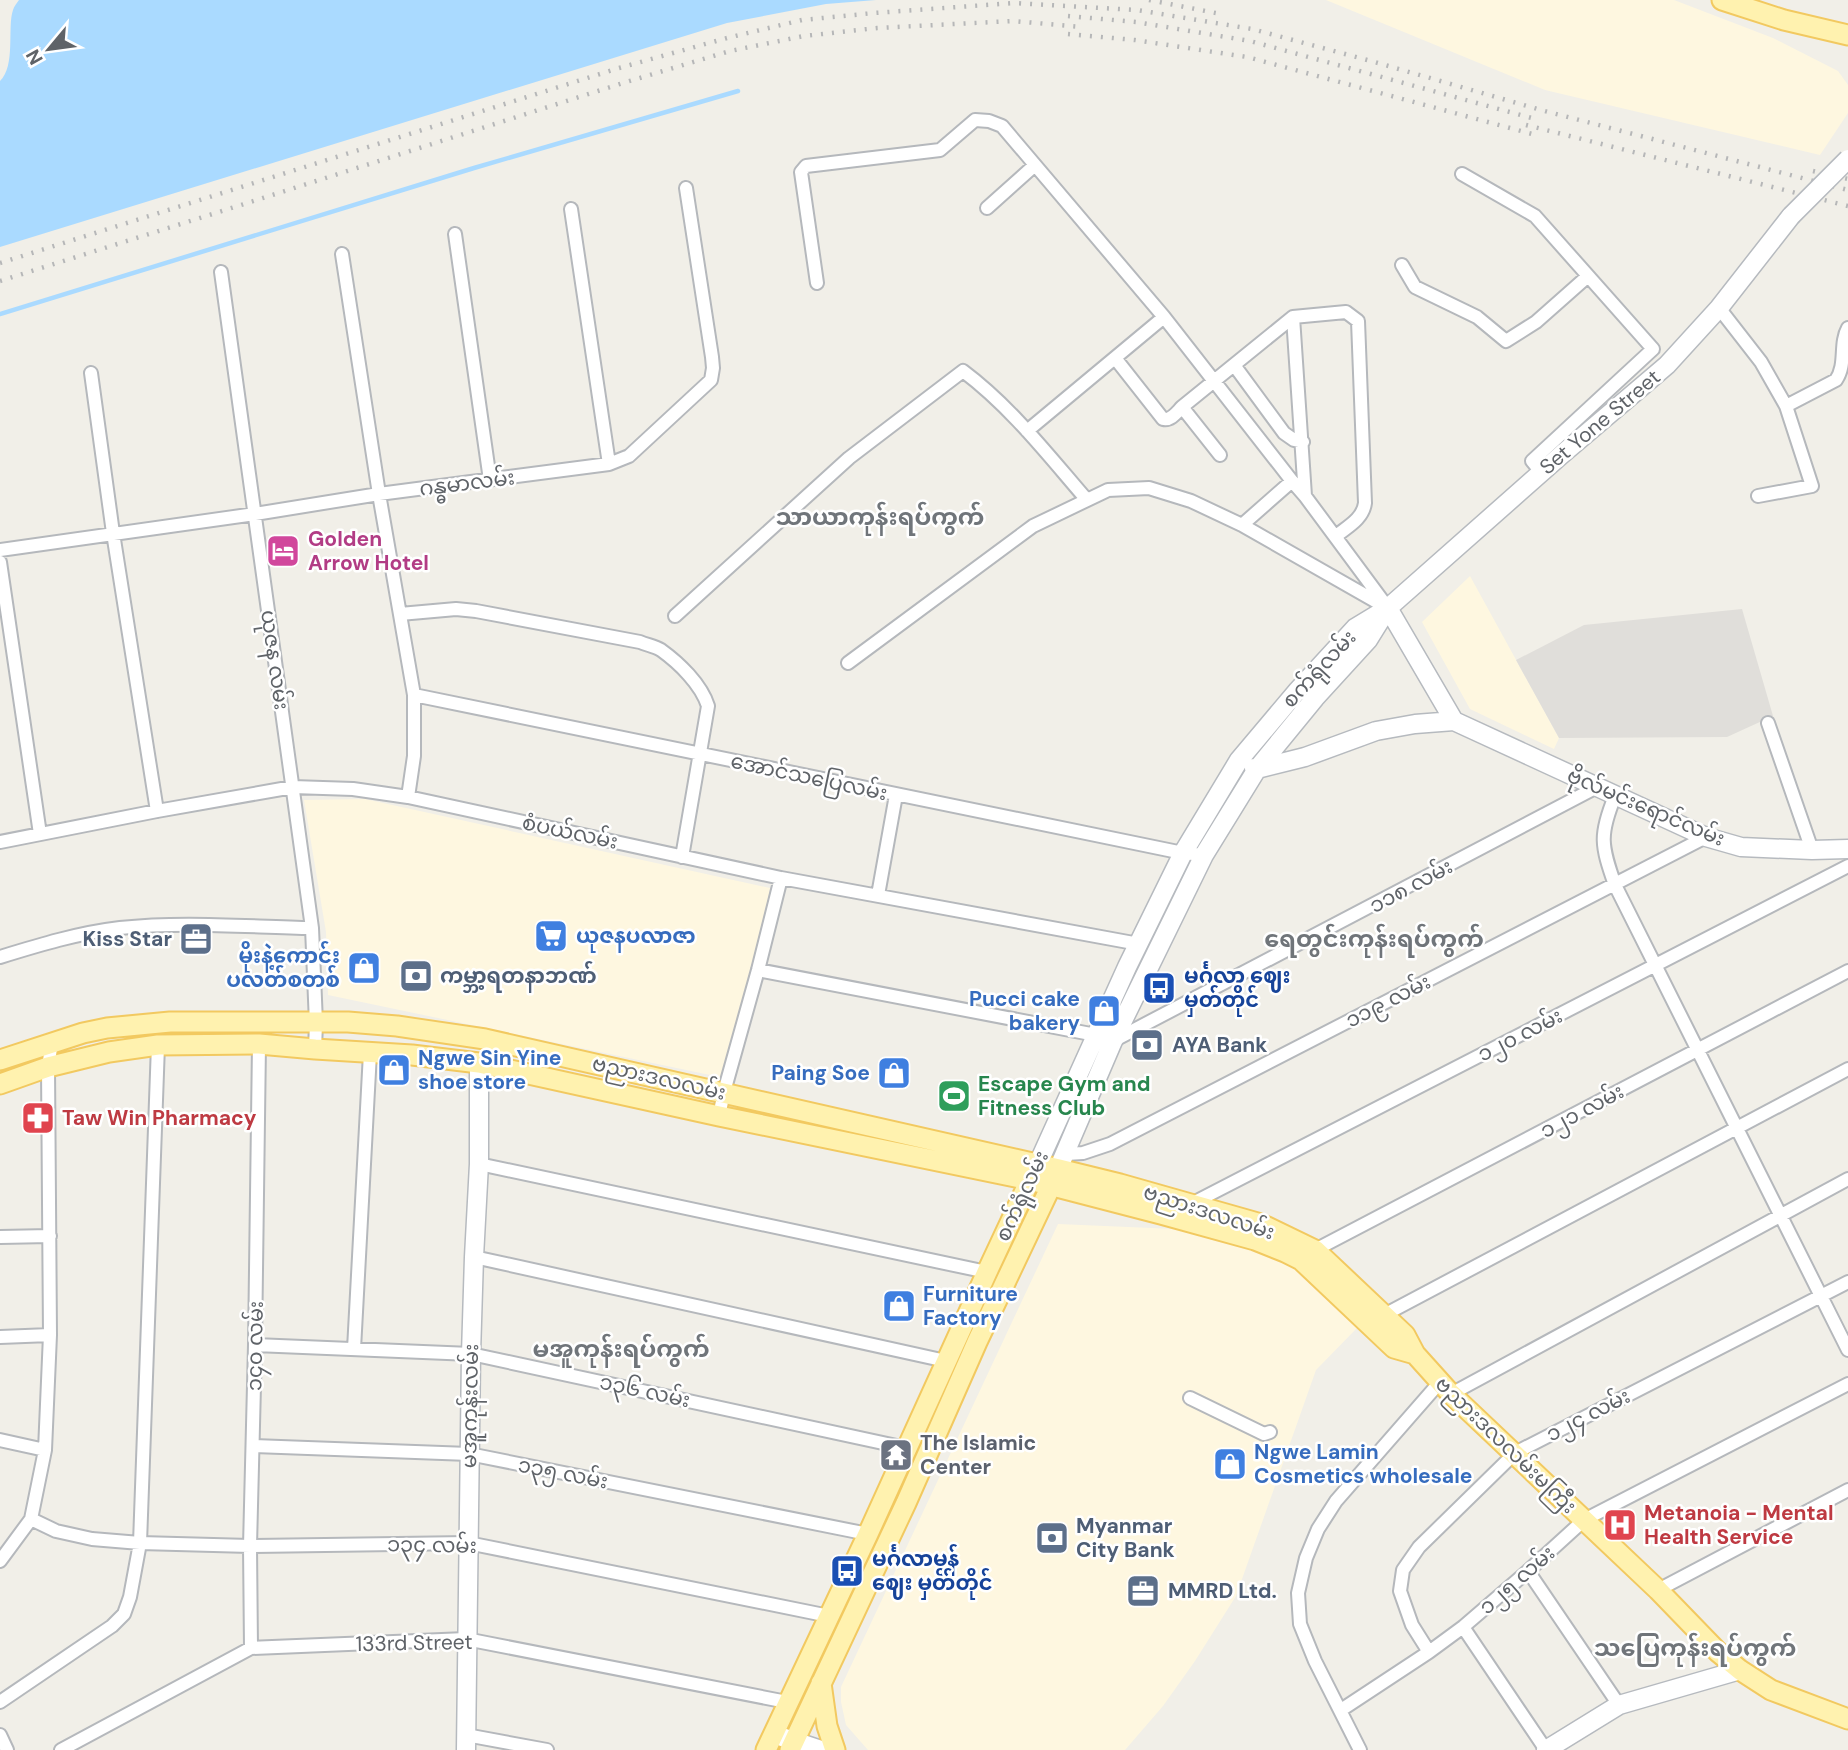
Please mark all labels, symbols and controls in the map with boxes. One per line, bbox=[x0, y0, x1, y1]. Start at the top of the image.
north arrow bbox=[14, 14, 84, 84]
text: N bbox=[20, 45, 49, 69]
street label: Set Yone Street bbox=[1534, 363, 1666, 481]
street label: ဂန္ဓမာလမ်း bbox=[417, 461, 517, 506]
district label: သာယာကုန်းရပ်ကွက် bbox=[775, 501, 985, 536]
place label: Golden Arrow Hotel bbox=[308, 525, 429, 577]
hotel icon: Golden Arrow Hotel bbox=[264, 532, 302, 570]
street label: ယုဇန လမ်း bbox=[251, 608, 298, 712]
street label: စက်ရုံလမ်း bbox=[1274, 623, 1365, 716]
street label: အောင်သပြေလမ်း bbox=[728, 745, 890, 810]
street label: ဗိုလ်မင်းရောင်လမ်း bbox=[1562, 759, 1730, 856]
street label: စံပယ်လမ်း bbox=[520, 806, 621, 856]
street label: ၁၁၈ လမ်း bbox=[1364, 851, 1458, 920]
supermarket icon: ယုဇနပလာဇာ bbox=[532, 917, 570, 955]
office icon: Kiss Star bbox=[177, 920, 215, 958]
place label: ယုဇနပလာဇာ bbox=[576, 922, 696, 953]
district label: ရေတွင်းကုန်းရပ်ကွက် bbox=[1264, 923, 1484, 958]
place label: Kiss Star bbox=[83, 925, 172, 953]
place label: မိုးနဲ့ကောင်း ပလတ်စတစ် bbox=[226, 940, 340, 994]
shop icon: မိုးနဲ့ကောင်း ပလတ်စတစ် bbox=[345, 949, 383, 987]
bank icon: ကမ္ဘာ့ရတနာဘဏ် bbox=[397, 957, 435, 995]
place label: ကမ္ဘာ့ရတနာဘဏ် bbox=[440, 960, 597, 993]
place label: မင်္ဂလာ ဈေး မှတ်တိုင် bbox=[1184, 961, 1290, 1017]
street label: ၁၁၉ လမ်း bbox=[1340, 966, 1437, 1037]
bus stop icon: မင်္ဂလာ ဈေး မှတ်တိုင် bbox=[1140, 969, 1178, 1007]
place label: Pucci cake bakery bbox=[969, 985, 1080, 1037]
shop icon: Pucci cake bakery bbox=[1085, 992, 1123, 1030]
street label: ၁၂၀ လမ်း bbox=[1472, 1000, 1569, 1071]
bank icon: AYA Bank bbox=[1128, 1026, 1166, 1064]
place label: AYA Bank bbox=[1172, 1031, 1267, 1059]
place label: Ngwe Sin Yine shoe store bbox=[418, 1044, 561, 1096]
street label: ဗညားဒလလမ်း bbox=[589, 1047, 729, 1110]
shop icon: Ngwe Sin Yine shoe store bbox=[375, 1051, 413, 1089]
shop icon: Paing Soe bbox=[875, 1054, 913, 1092]
place label: Paing Soe bbox=[771, 1059, 870, 1087]
place label: Escape Gym and Fitness Club bbox=[978, 1070, 1151, 1122]
street label: ၁၂၁ လမ်း bbox=[1534, 1076, 1630, 1147]
sports icon: Escape Gym and Fitness Club bbox=[935, 1077, 973, 1115]
pharmacy icon: Taw Win Pharmacy bbox=[19, 1099, 57, 1137]
place label: Taw Win Pharmacy bbox=[62, 1104, 257, 1132]
street label: စက်ရုံလမ်း bbox=[987, 1145, 1058, 1247]
street label: ဗညားဒလလမ်း bbox=[1139, 1176, 1279, 1249]
place label: Furniture Factory bbox=[923, 1280, 1018, 1332]
shop icon: Furniture Factory bbox=[880, 1287, 918, 1325]
street label: ၁၄၀ လမ်း bbox=[238, 1301, 273, 1392]
district label: မအူကုန်းရပ်ကွက် bbox=[532, 1333, 710, 1368]
street label: မအူကုန်းလမ်း bbox=[453, 1343, 488, 1469]
street label: ၁၃၆ လမ်း bbox=[597, 1366, 693, 1417]
street label: ဗညားဒလလမ်းမကြီး bbox=[1427, 1369, 1584, 1522]
street label: ၁၂၄ လမ်း bbox=[1540, 1380, 1636, 1451]
place label: The Islamic Center bbox=[920, 1429, 1036, 1481]
temple icon: The Islamic Center bbox=[877, 1436, 915, 1474]
place label: Ngwe Lamin Cosmetics wholesale bbox=[1254, 1438, 1472, 1490]
shop icon: Ngwe Lamin Cosmetics wholesale bbox=[1211, 1445, 1249, 1483]
street label: ၁၃၅ လမ်း bbox=[515, 1449, 611, 1498]
place label: Metanoia - Mental Health Service bbox=[1644, 1499, 1834, 1551]
hospital icon: Metanoia - Mental Health Service bbox=[1601, 1506, 1639, 1544]
place label: Myanmar City Bank bbox=[1076, 1512, 1175, 1564]
bank icon: Myanmar City Bank bbox=[1033, 1519, 1071, 1557]
street label: ၁၃၄ လမ်း bbox=[387, 1528, 477, 1563]
street label: ၁၂၅ လမ်း bbox=[1472, 1538, 1563, 1623]
place label: မင်္ဂလာမွန် ဈေး မှတ်တိုင် bbox=[872, 1543, 993, 1600]
bus stop icon: မင်္ဂလာမွန် ဈေး မှတ်တိုင် bbox=[828, 1552, 866, 1590]
office icon: MMRD Ltd. bbox=[1124, 1572, 1162, 1610]
place label: MMRD Ltd. bbox=[1168, 1577, 1277, 1605]
street label: 133rd Street bbox=[355, 1628, 473, 1658]
district label: သပြေကုန်းရပ်ကွက် bbox=[1594, 1632, 1796, 1667]

